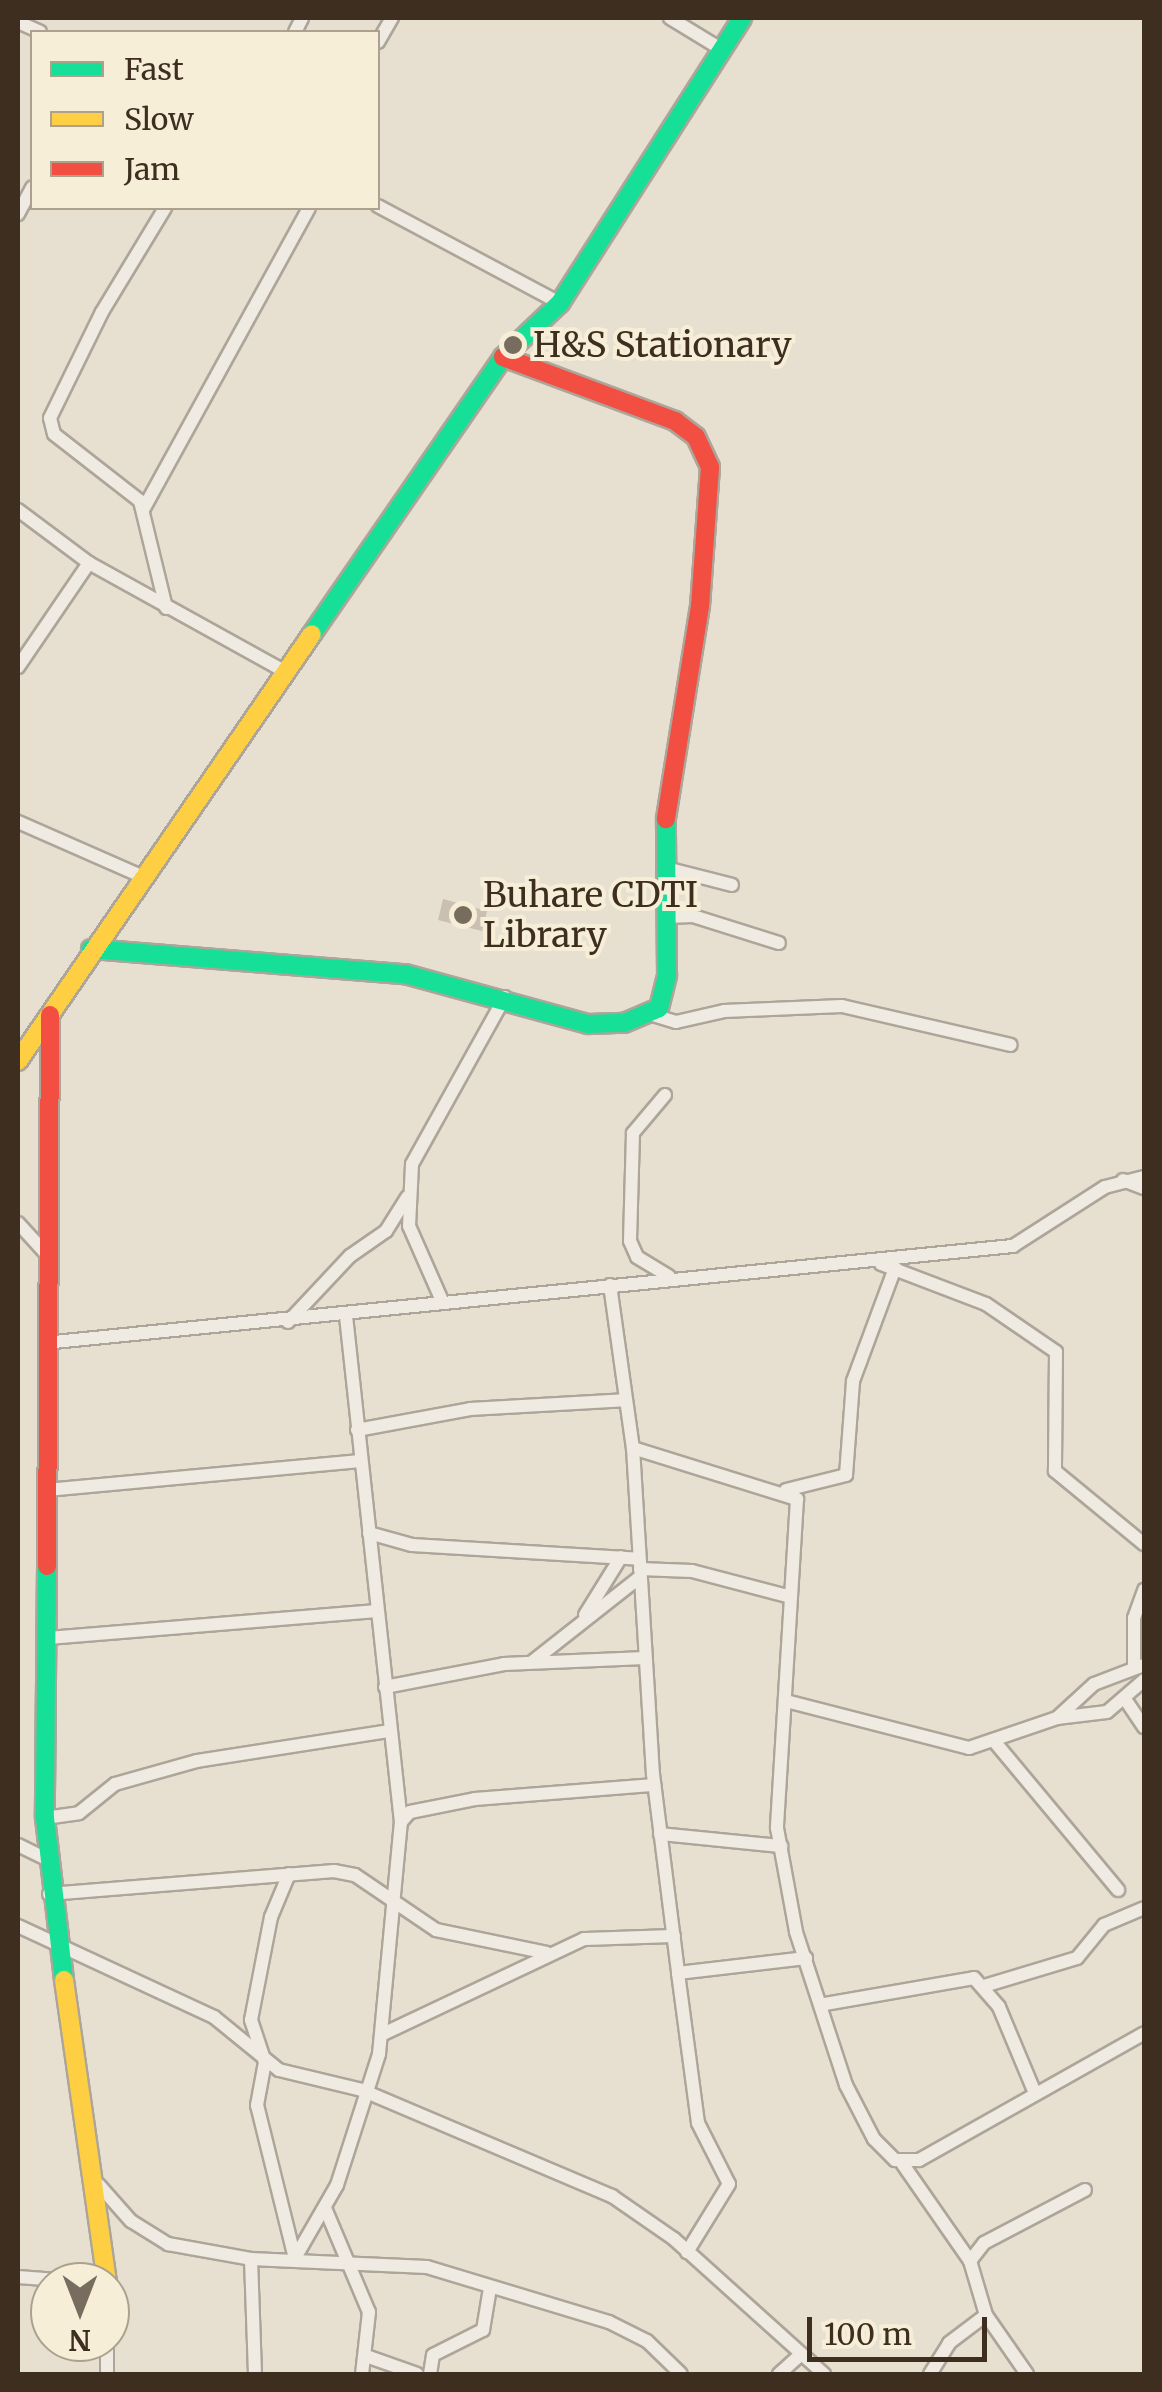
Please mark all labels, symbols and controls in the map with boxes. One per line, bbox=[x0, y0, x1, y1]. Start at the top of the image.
legend bbox=[30, 30, 380, 210]
text: Fast bbox=[124, 50, 184, 88]
text: Slow bbox=[124, 100, 194, 138]
text: Jam bbox=[124, 150, 180, 188]
place label: H&S Stationary bbox=[533, 324, 792, 366]
marker: H&S Stationary bbox=[502, 334, 524, 356]
place label: Buhare CDTI Library bbox=[483, 874, 698, 956]
marker: Buhare CDTI Library bbox=[452, 904, 474, 926]
north arrow bbox=[30, 2262, 130, 2362]
scale bar bbox=[812, 2297, 992, 2359]
text: 100 m bbox=[824, 2315, 912, 2353]
text: N bbox=[69, 2322, 91, 2358]

